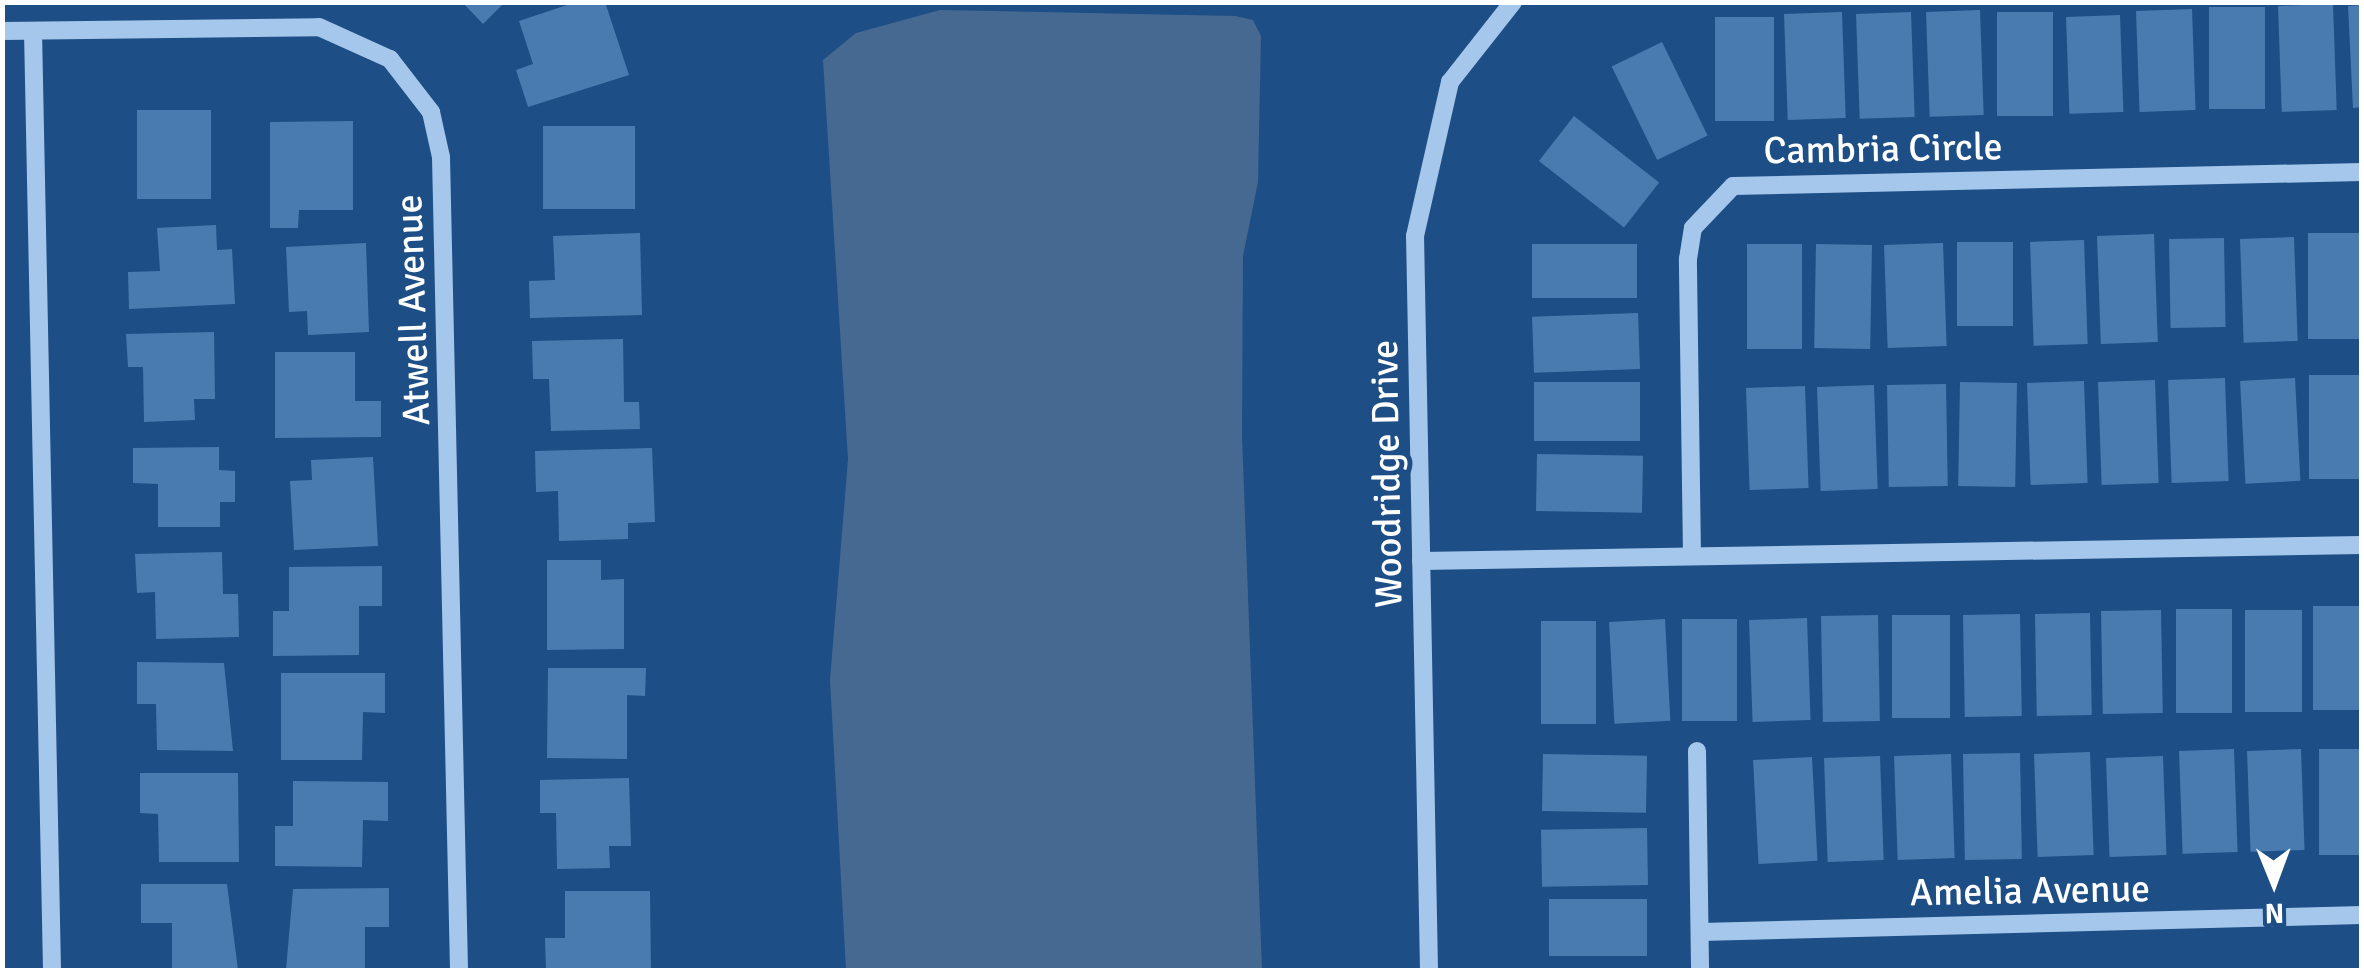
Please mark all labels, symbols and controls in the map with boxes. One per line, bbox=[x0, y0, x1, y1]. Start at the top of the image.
street label: Cambria Circle bbox=[1763, 124, 2003, 174]
street label: Atwell Avenue bbox=[386, 194, 440, 426]
street label: Woodridge Drive bbox=[1362, 340, 1412, 608]
north arrow bbox=[2224, 833, 2324, 933]
street label: Amelia Avenue bbox=[1909, 866, 2151, 916]
text: N bbox=[2264, 896, 2285, 930]

